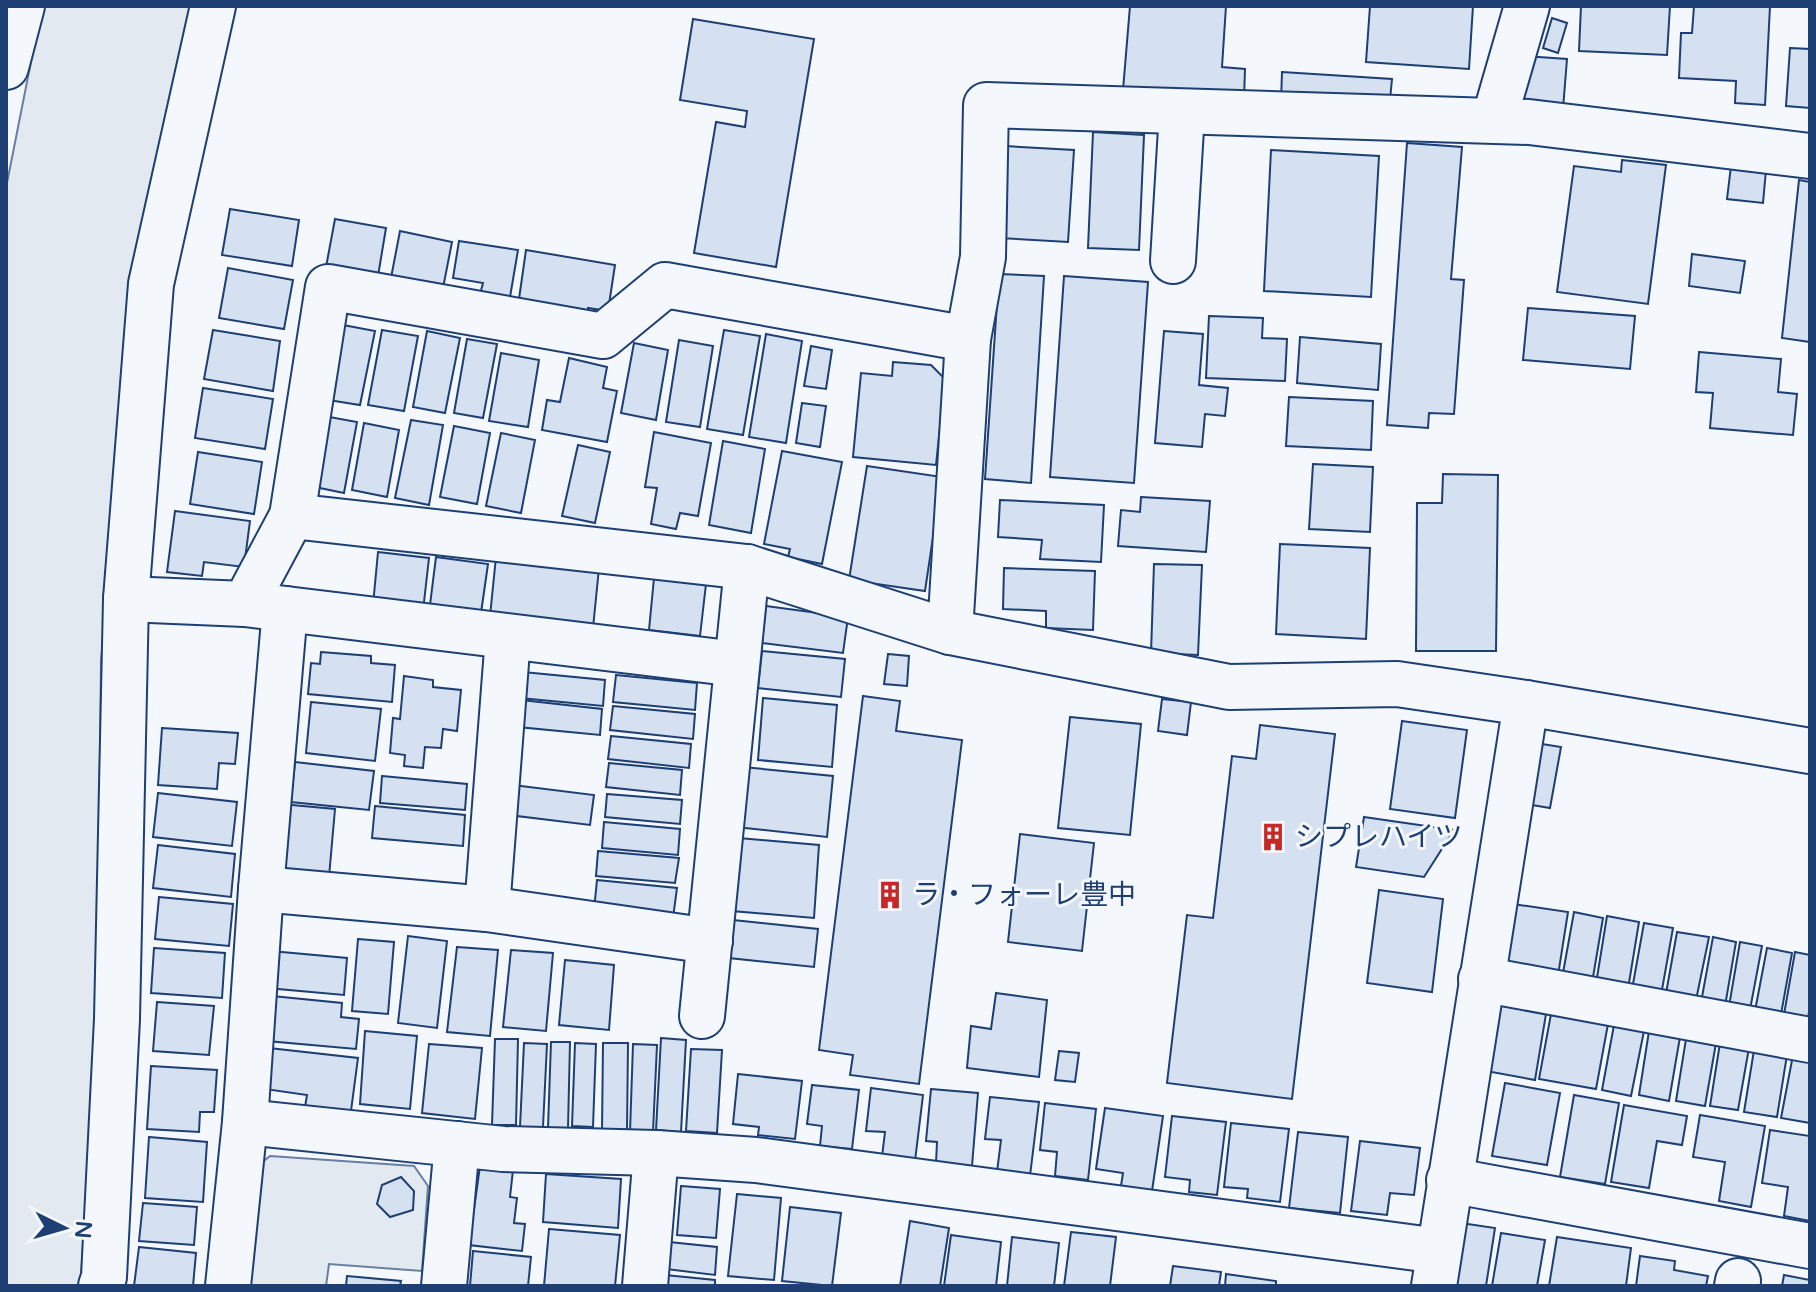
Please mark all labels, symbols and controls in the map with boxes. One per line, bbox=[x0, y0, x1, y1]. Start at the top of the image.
place label: シプレハイツ bbox=[1295, 820, 1462, 854]
building icon: シプレハイツ bbox=[1258, 822, 1288, 852]
place label: ラ・フォーレ豊中 bbox=[912, 878, 1136, 912]
building icon: ラ・フォーレ豊中 bbox=[875, 880, 905, 910]
north arrow bbox=[24, 1188, 104, 1268]
text: N bbox=[69, 1220, 97, 1240]

